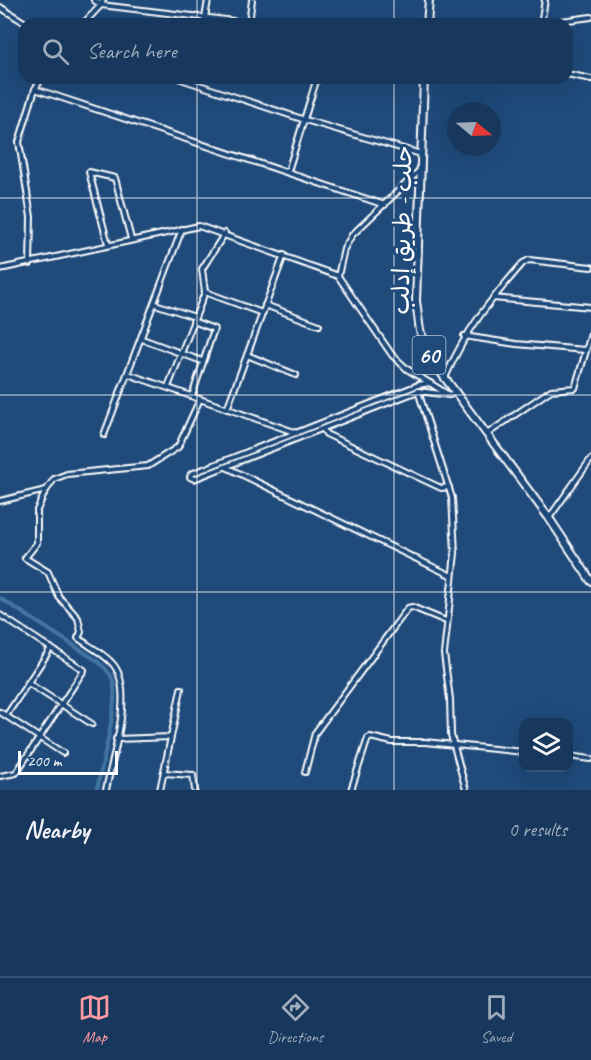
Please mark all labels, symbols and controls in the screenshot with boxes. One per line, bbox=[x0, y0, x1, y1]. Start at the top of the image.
search box bbox=[18, 18, 573, 84]
icon: search bbox=[39, 35, 72, 68]
text: Search here bbox=[87, 37, 177, 65]
north arrow bbox=[447, 102, 501, 156]
street label: حلب - طريق إدلب bbox=[386, 145, 418, 315]
road number: 60 bbox=[412, 336, 446, 374]
map controls bbox=[519, 718, 573, 772]
button: layers bbox=[519, 718, 573, 772]
scale bar bbox=[18, 748, 118, 776]
text: 200 m bbox=[27, 751, 61, 771]
text: Nearby bbox=[24, 813, 89, 846]
text: 0 results bbox=[508, 817, 567, 842]
tab: Map bbox=[78, 991, 111, 1047]
tab: Directions bbox=[268, 991, 323, 1047]
tab: Saved bbox=[480, 991, 513, 1047]

